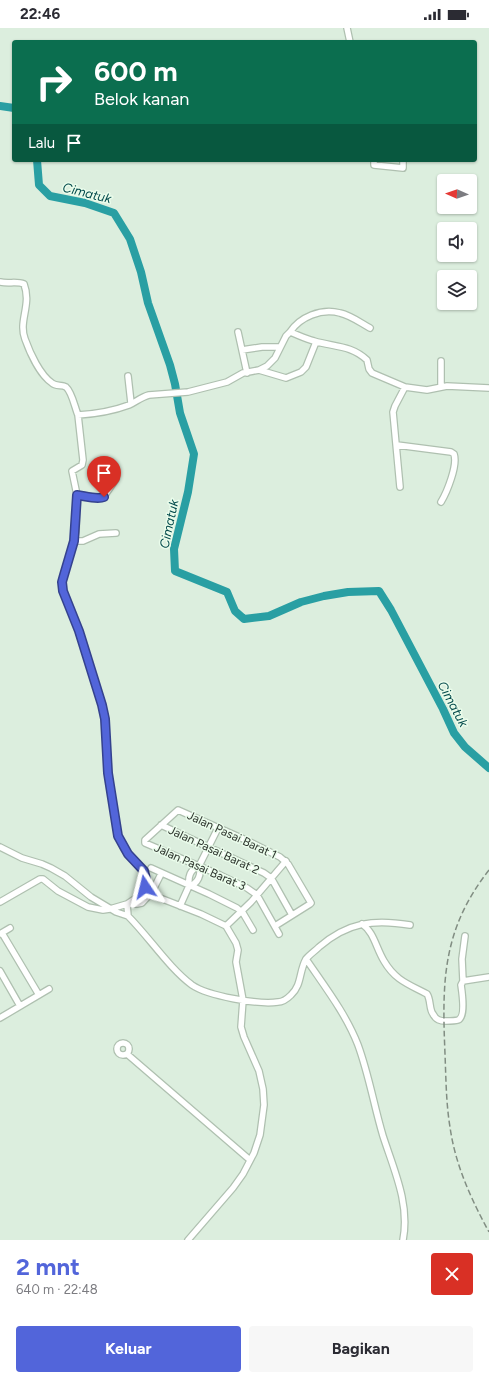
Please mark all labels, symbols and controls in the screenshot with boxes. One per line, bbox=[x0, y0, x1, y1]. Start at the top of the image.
text: 22:46 bbox=[20, 5, 60, 23]
text: 600 m bbox=[94, 54, 178, 88]
icon: right bbox=[28, 56, 80, 108]
text: Belok kanan bbox=[94, 88, 189, 110]
icon: arrive bbox=[63, 132, 85, 154]
text: Lalu bbox=[28, 134, 55, 152]
north arrow bbox=[437, 174, 477, 214]
map controls bbox=[437, 174, 477, 310]
water label: Cimatuk bbox=[61, 180, 114, 206]
button: sound bbox=[437, 222, 477, 262]
button: layers bbox=[437, 270, 477, 310]
pin bbox=[87, 456, 121, 497]
icon: arrive bbox=[93, 462, 115, 484]
water label: Cimatuk bbox=[156, 497, 182, 550]
water label: Cimatuk bbox=[435, 679, 472, 730]
street label: Jalan Pasai Barat 1 bbox=[185, 808, 279, 862]
street label: Jalan Pasai Barat 2 bbox=[166, 823, 262, 877]
street label: Jalan Pasai Barat 3 bbox=[152, 841, 248, 893]
position arrow bbox=[124, 866, 166, 908]
text: 2 mnt bbox=[16, 1252, 80, 1281]
button: close bbox=[431, 1253, 473, 1295]
text: 640 m · 22:48 bbox=[16, 1282, 98, 1297]
button: Keluar bbox=[16, 1326, 241, 1372]
button: Bagikan bbox=[249, 1326, 473, 1372]

